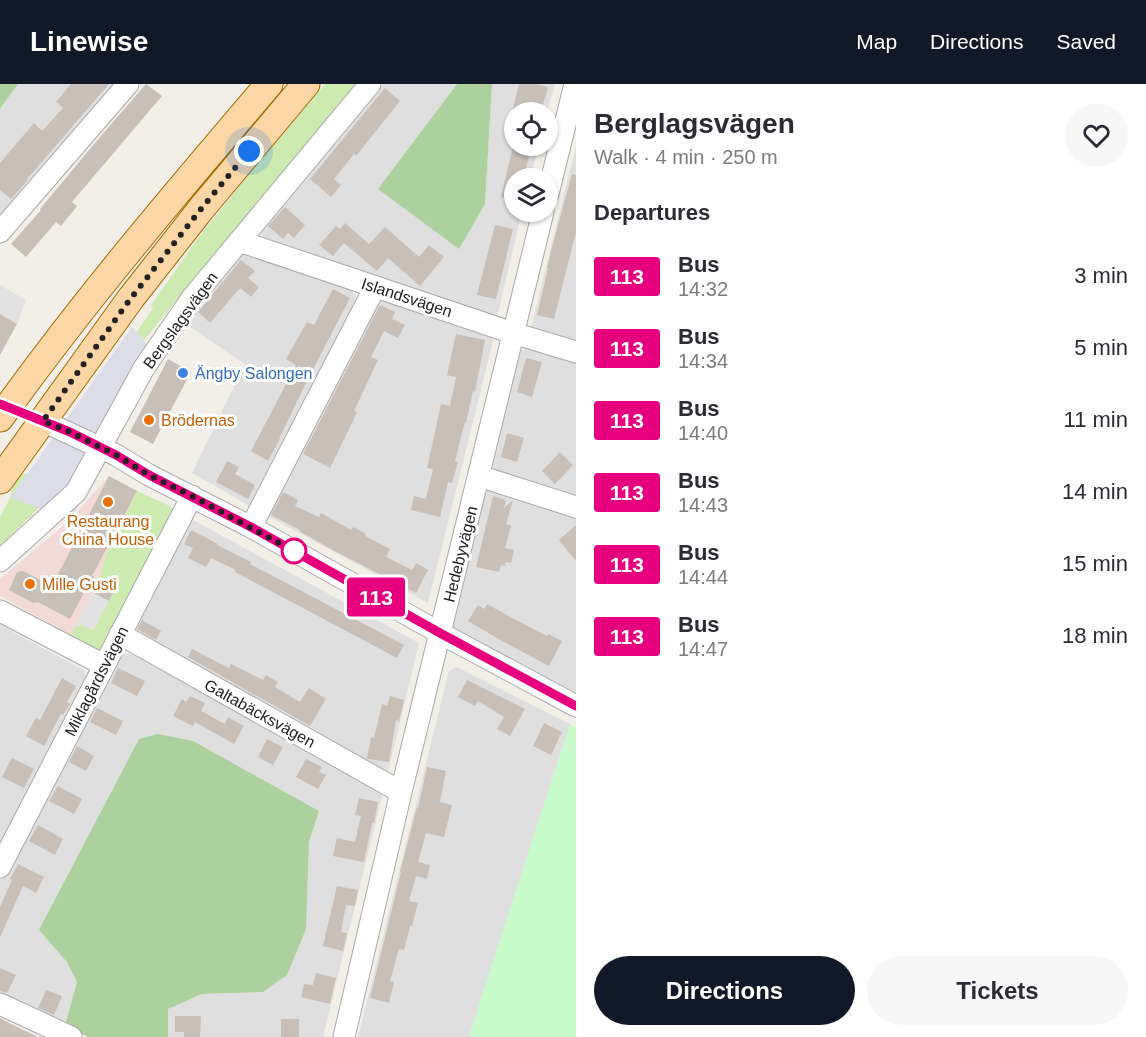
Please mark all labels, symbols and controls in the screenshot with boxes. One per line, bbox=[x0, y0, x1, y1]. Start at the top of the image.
text: Linewise bbox=[30, 26, 148, 57]
text: Map bbox=[856, 30, 897, 53]
text: Directions bbox=[930, 30, 1023, 53]
text: Saved bbox=[1056, 30, 1116, 53]
map controls bbox=[504, 102, 558, 222]
button: locate bbox=[504, 102, 558, 156]
button: heart bbox=[1065, 104, 1128, 167]
text: Berglagsvägen bbox=[594, 108, 795, 139]
your location bbox=[234, 136, 264, 166]
text: Walk · 4 min · 250 m bbox=[594, 146, 778, 168]
button: layers bbox=[504, 168, 558, 222]
text: Departures bbox=[594, 200, 710, 225]
text: Bus bbox=[678, 252, 720, 277]
text: 3 min bbox=[1074, 263, 1128, 288]
text: 113 bbox=[610, 265, 644, 288]
street label: Bergslagsvägen bbox=[140, 269, 221, 372]
street label: Islandsvägen bbox=[359, 275, 454, 320]
text: 14:32 bbox=[678, 278, 728, 300]
text: Bus bbox=[678, 324, 720, 349]
text: 5 min bbox=[1074, 335, 1128, 360]
text: 113 bbox=[610, 337, 644, 360]
text: 14:34 bbox=[678, 350, 728, 372]
place label: Ängby Salongen bbox=[195, 365, 312, 382]
marker: Ängby Salongen bbox=[176, 366, 190, 380]
text: Bus bbox=[678, 396, 720, 421]
text: 11 min bbox=[1064, 407, 1128, 432]
text: 113 bbox=[610, 409, 644, 432]
place label: Brödernas bbox=[161, 412, 235, 429]
marker: Brödernas bbox=[142, 413, 156, 427]
text: 14:40 bbox=[678, 422, 728, 444]
text: Bus bbox=[678, 468, 720, 493]
text: 14 min bbox=[1062, 479, 1128, 504]
text: 113 bbox=[610, 481, 644, 504]
text: 14:43 bbox=[678, 494, 728, 516]
marker: Restaurang China House bbox=[101, 495, 115, 509]
street label: Hedebyvägen bbox=[440, 504, 481, 604]
place label: Restaurang China House bbox=[62, 513, 154, 548]
unlabelled marker bbox=[281, 538, 307, 564]
text: Bus bbox=[678, 540, 720, 565]
text: 15 min bbox=[1062, 551, 1128, 576]
text: 113 bbox=[610, 553, 644, 576]
text: 14:44 bbox=[678, 566, 728, 588]
place label: Mille Gusti bbox=[42, 576, 117, 593]
marker: Mille Gusti bbox=[23, 577, 37, 591]
line badge: 113 bbox=[342, 578, 410, 616]
text: 113 bbox=[359, 586, 393, 609]
text: Bus bbox=[678, 612, 720, 637]
street label: Miklagårdsvägen bbox=[61, 623, 131, 739]
text: 18 min bbox=[1062, 623, 1128, 648]
text: 113 bbox=[610, 625, 644, 648]
text: 14:47 bbox=[678, 638, 728, 660]
street label: Galtabäcksvägen bbox=[202, 676, 318, 751]
button: Directions bbox=[594, 956, 855, 1025]
button: Tickets bbox=[867, 956, 1128, 1025]

